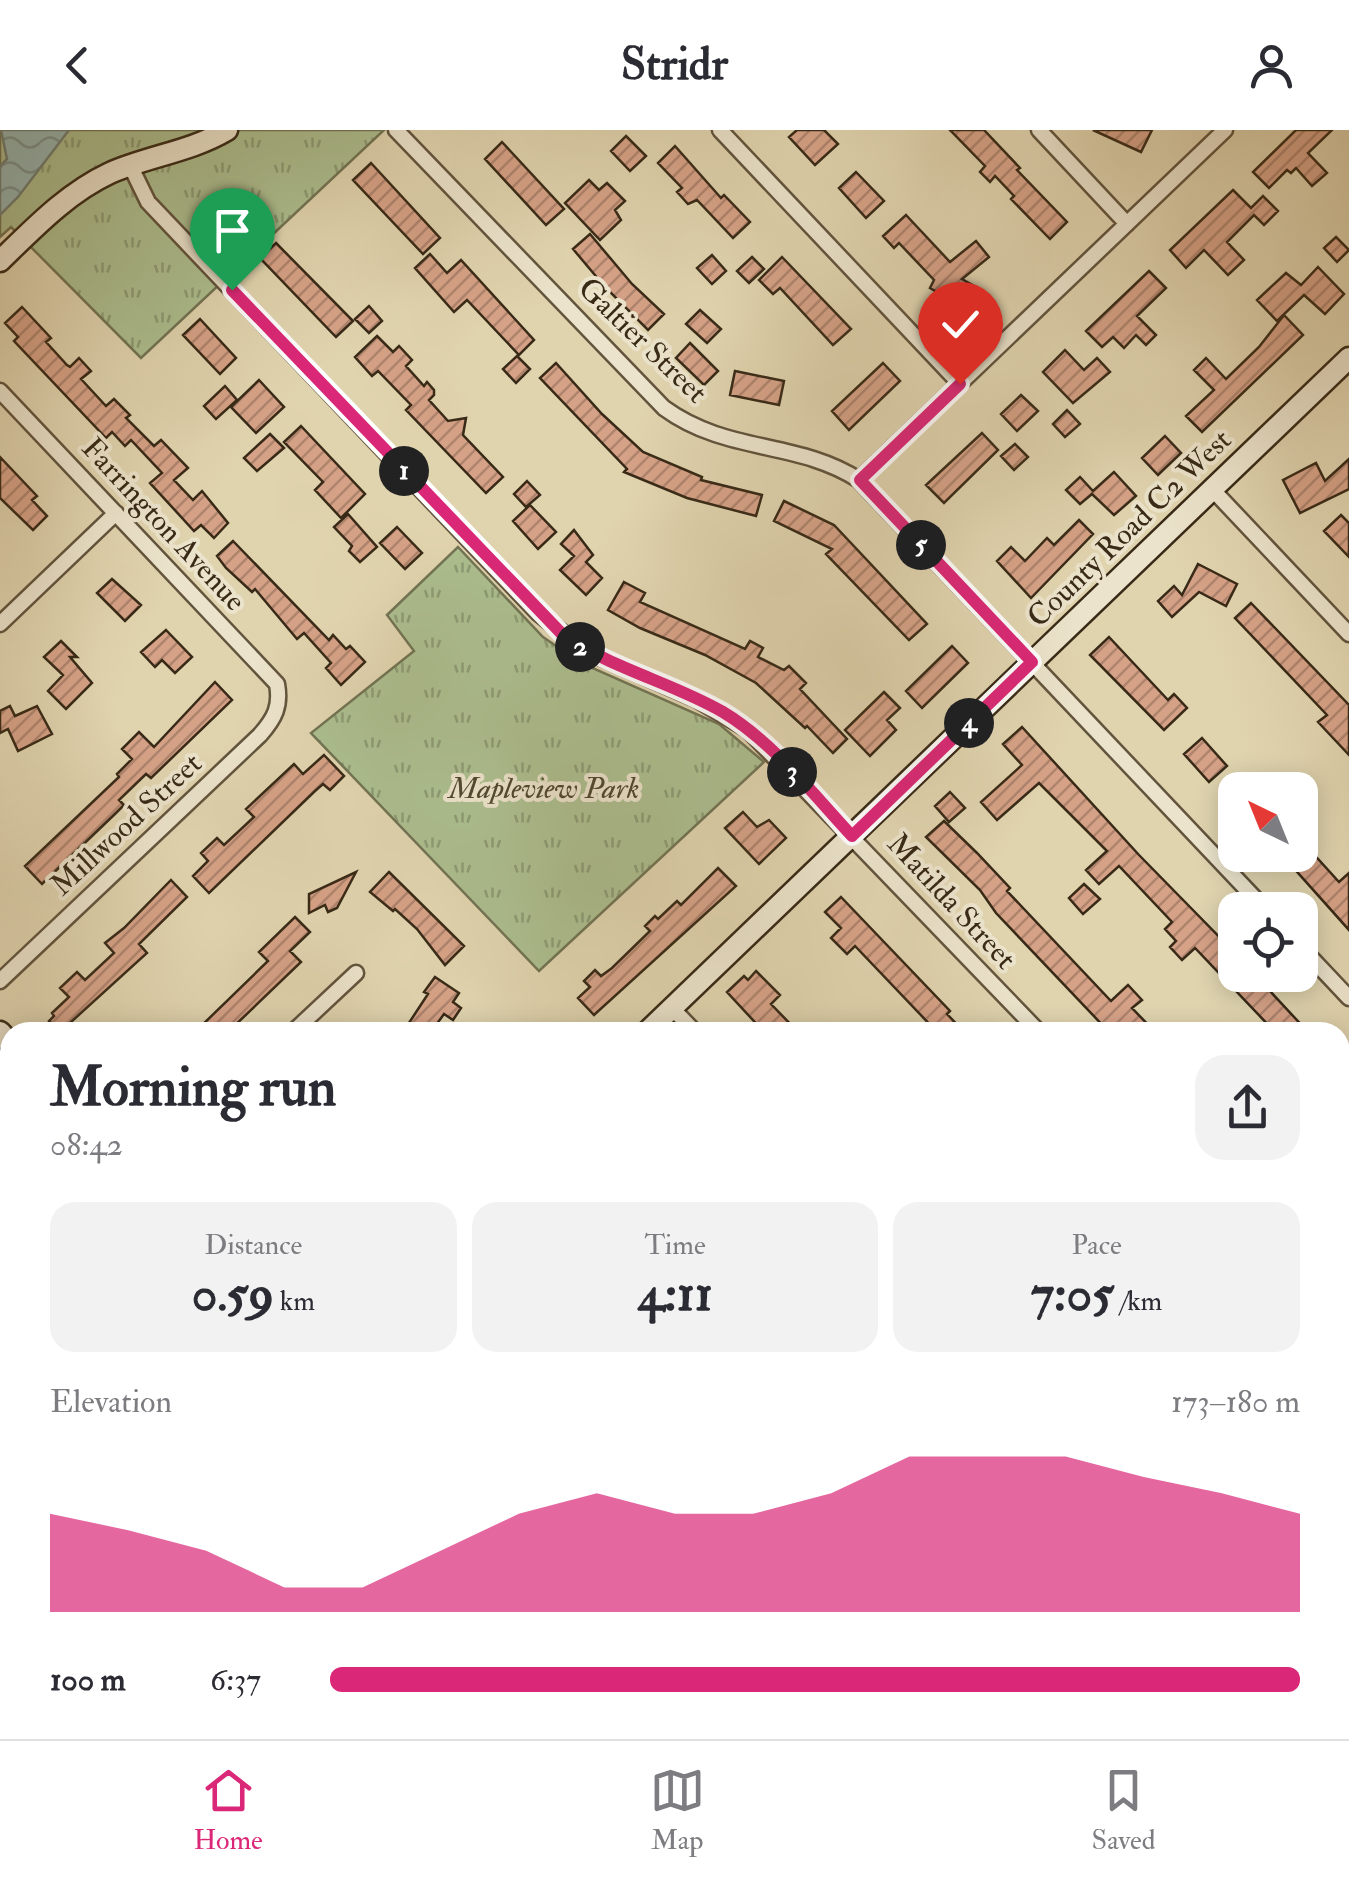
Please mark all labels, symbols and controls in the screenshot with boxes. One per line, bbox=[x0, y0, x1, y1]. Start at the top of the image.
text: Stridr bbox=[621, 37, 728, 93]
icon: back bbox=[50, 38, 105, 93]
icon: person bbox=[1244, 38, 1299, 93]
pin bbox=[190, 188, 275, 291]
icon: arrive bbox=[205, 203, 260, 258]
street label: Galtier Street bbox=[570, 270, 715, 411]
pin bbox=[918, 282, 1003, 385]
icon: check bbox=[933, 297, 988, 352]
street label: County Road C2 West bbox=[1020, 421, 1239, 635]
street label: Farrington Avenue bbox=[74, 430, 253, 619]
pin: 1 bbox=[379, 446, 429, 496]
text: 1 bbox=[399, 453, 409, 488]
pin: 5 bbox=[896, 520, 946, 570]
text: 5 bbox=[915, 527, 927, 562]
pin: 2 bbox=[555, 622, 605, 672]
text: 2 bbox=[573, 629, 587, 664]
pin: 4 bbox=[944, 698, 994, 748]
text: 4 bbox=[961, 705, 977, 740]
street label: Millwood Street bbox=[43, 745, 210, 904]
pin: 3 bbox=[767, 747, 817, 797]
text: 3 bbox=[787, 754, 797, 789]
park label: Mapleview Park bbox=[447, 770, 639, 807]
north arrow bbox=[1218, 772, 1318, 872]
map controls bbox=[1218, 772, 1318, 992]
street label: Matilda Street bbox=[879, 826, 1024, 977]
button: locate bbox=[1218, 892, 1318, 992]
text: Morning run bbox=[50, 1053, 336, 1122]
button: share bbox=[1195, 1055, 1300, 1160]
text: 08:42 bbox=[50, 1125, 123, 1165]
text: Distance bbox=[204, 1228, 302, 1263]
text: Time bbox=[644, 1228, 706, 1263]
text: Pace bbox=[1072, 1228, 1122, 1263]
text: 0.59 bbox=[192, 1263, 274, 1326]
text: 4:11 bbox=[637, 1263, 713, 1326]
text: 7:05 bbox=[1031, 1263, 1114, 1326]
text: km bbox=[274, 1284, 315, 1319]
text: /km bbox=[1114, 1284, 1162, 1319]
text: Elevation bbox=[50, 1382, 172, 1422]
text: 173–180 m bbox=[1171, 1382, 1300, 1422]
text: 100 m bbox=[50, 1660, 126, 1700]
text: 6:37 bbox=[210, 1660, 261, 1700]
tab: Home bbox=[193, 1763, 263, 1858]
tab: Map bbox=[650, 1763, 705, 1858]
tab: Saved bbox=[1092, 1763, 1156, 1858]

